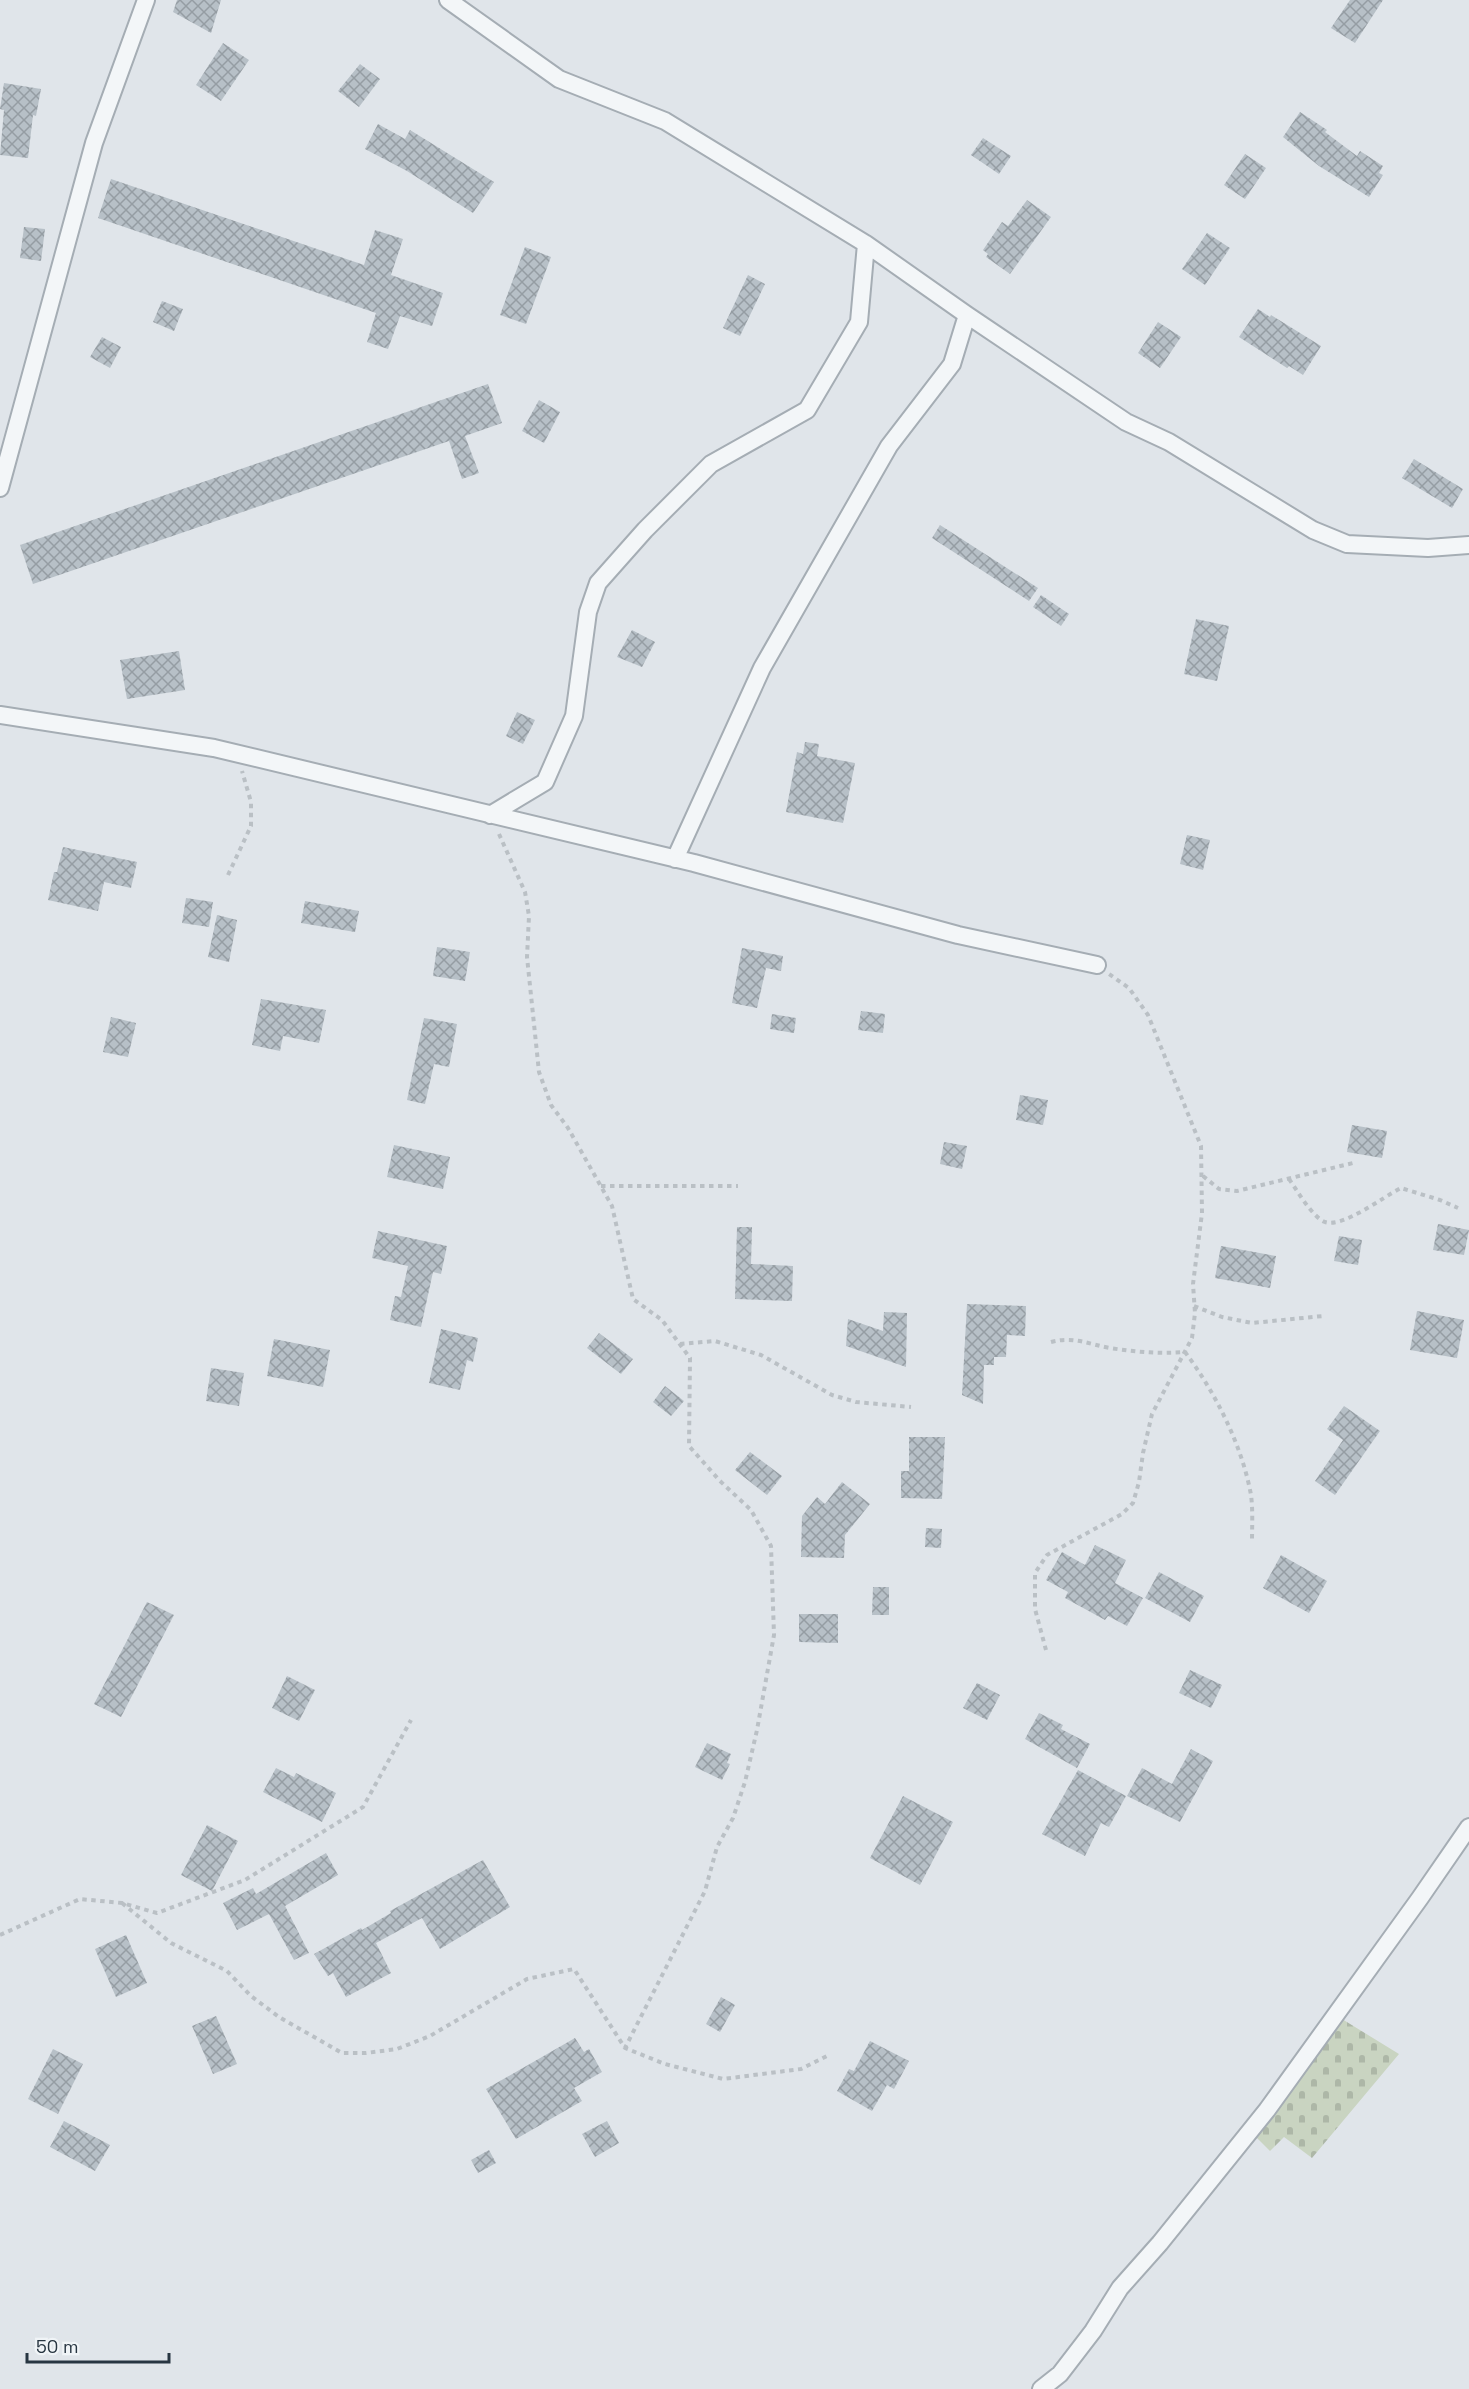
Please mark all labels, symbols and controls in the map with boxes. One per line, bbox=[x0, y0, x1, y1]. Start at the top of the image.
scale bar bbox=[27, 2326, 170, 2364]
text: 50 m bbox=[36, 2335, 78, 2358]

